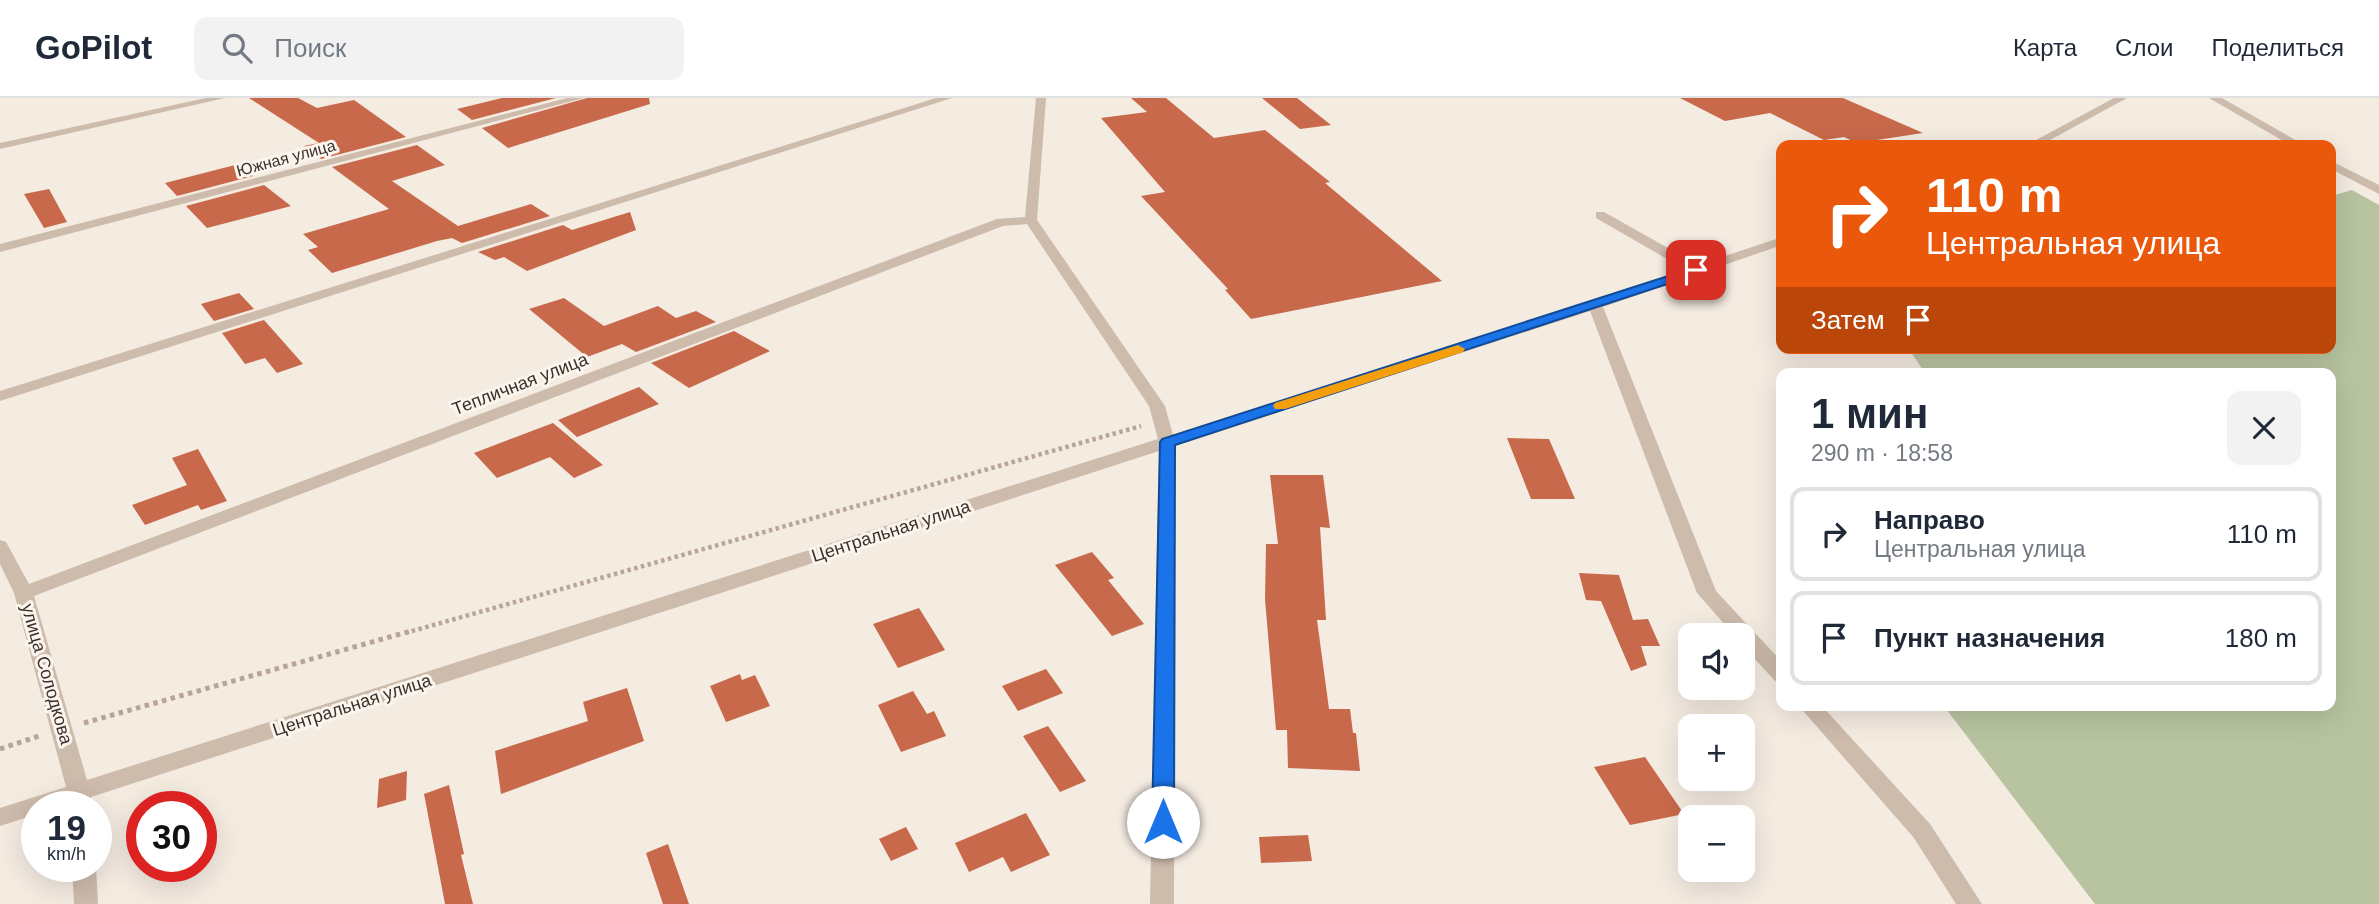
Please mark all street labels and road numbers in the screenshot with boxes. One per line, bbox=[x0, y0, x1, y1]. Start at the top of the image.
street label: Южная улица bbox=[235, 137, 337, 179]
street label: Тепличная улица bbox=[449, 349, 592, 419]
street label: Центральная улица bbox=[809, 496, 974, 566]
street label: улица Солодкова bbox=[17, 601, 77, 748]
street label: Центральная улица bbox=[270, 670, 435, 740]

